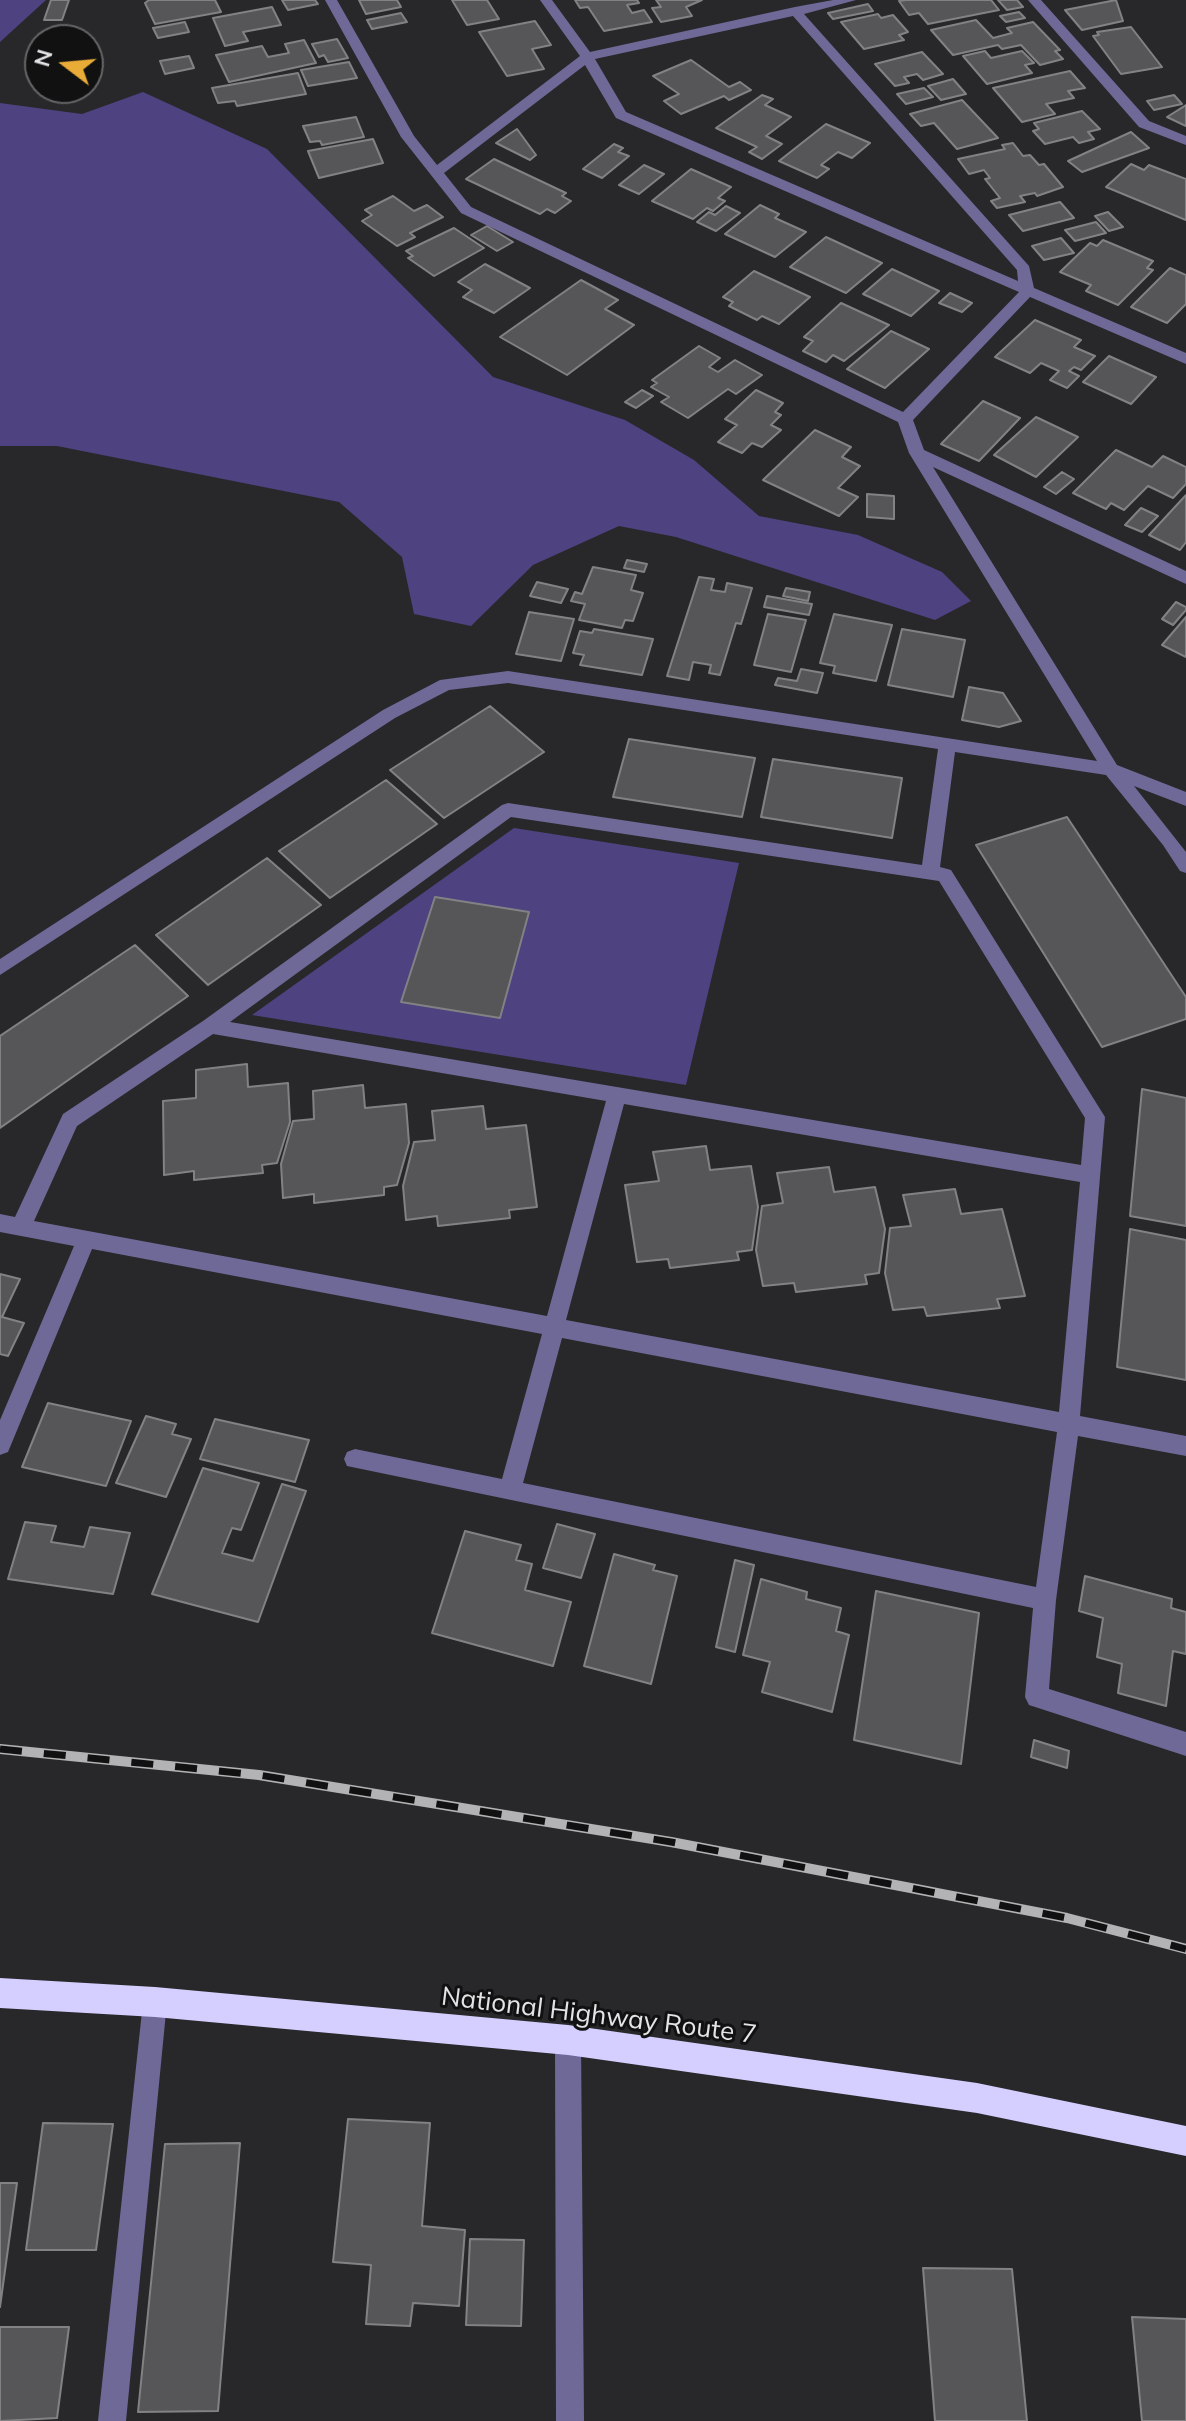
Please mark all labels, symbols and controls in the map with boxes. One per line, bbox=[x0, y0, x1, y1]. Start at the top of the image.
north arrow bbox=[24, 24, 104, 104]
text: N bbox=[27, 46, 59, 70]
street label: National Highway Route 7 bbox=[440, 1981, 758, 2051]

